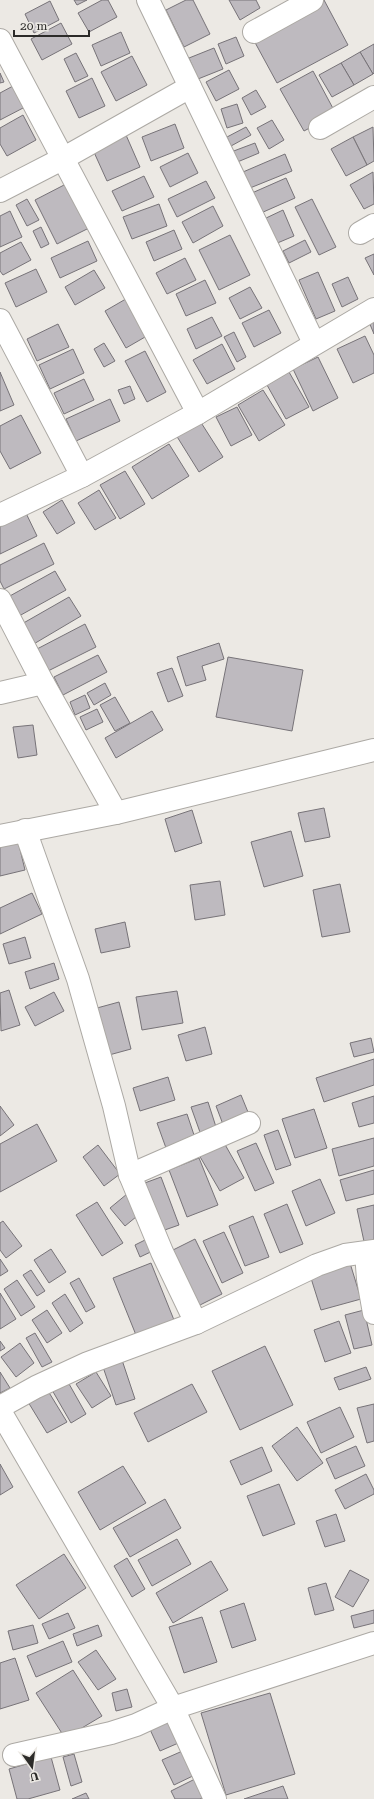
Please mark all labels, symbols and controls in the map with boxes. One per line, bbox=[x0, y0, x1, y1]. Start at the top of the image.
scale bar bbox=[14, 12, 89, 38]
text: 20 m bbox=[20, 19, 47, 33]
north arrow bbox=[12, 1747, 52, 1787]
text: U bbox=[28, 1769, 40, 1784]

